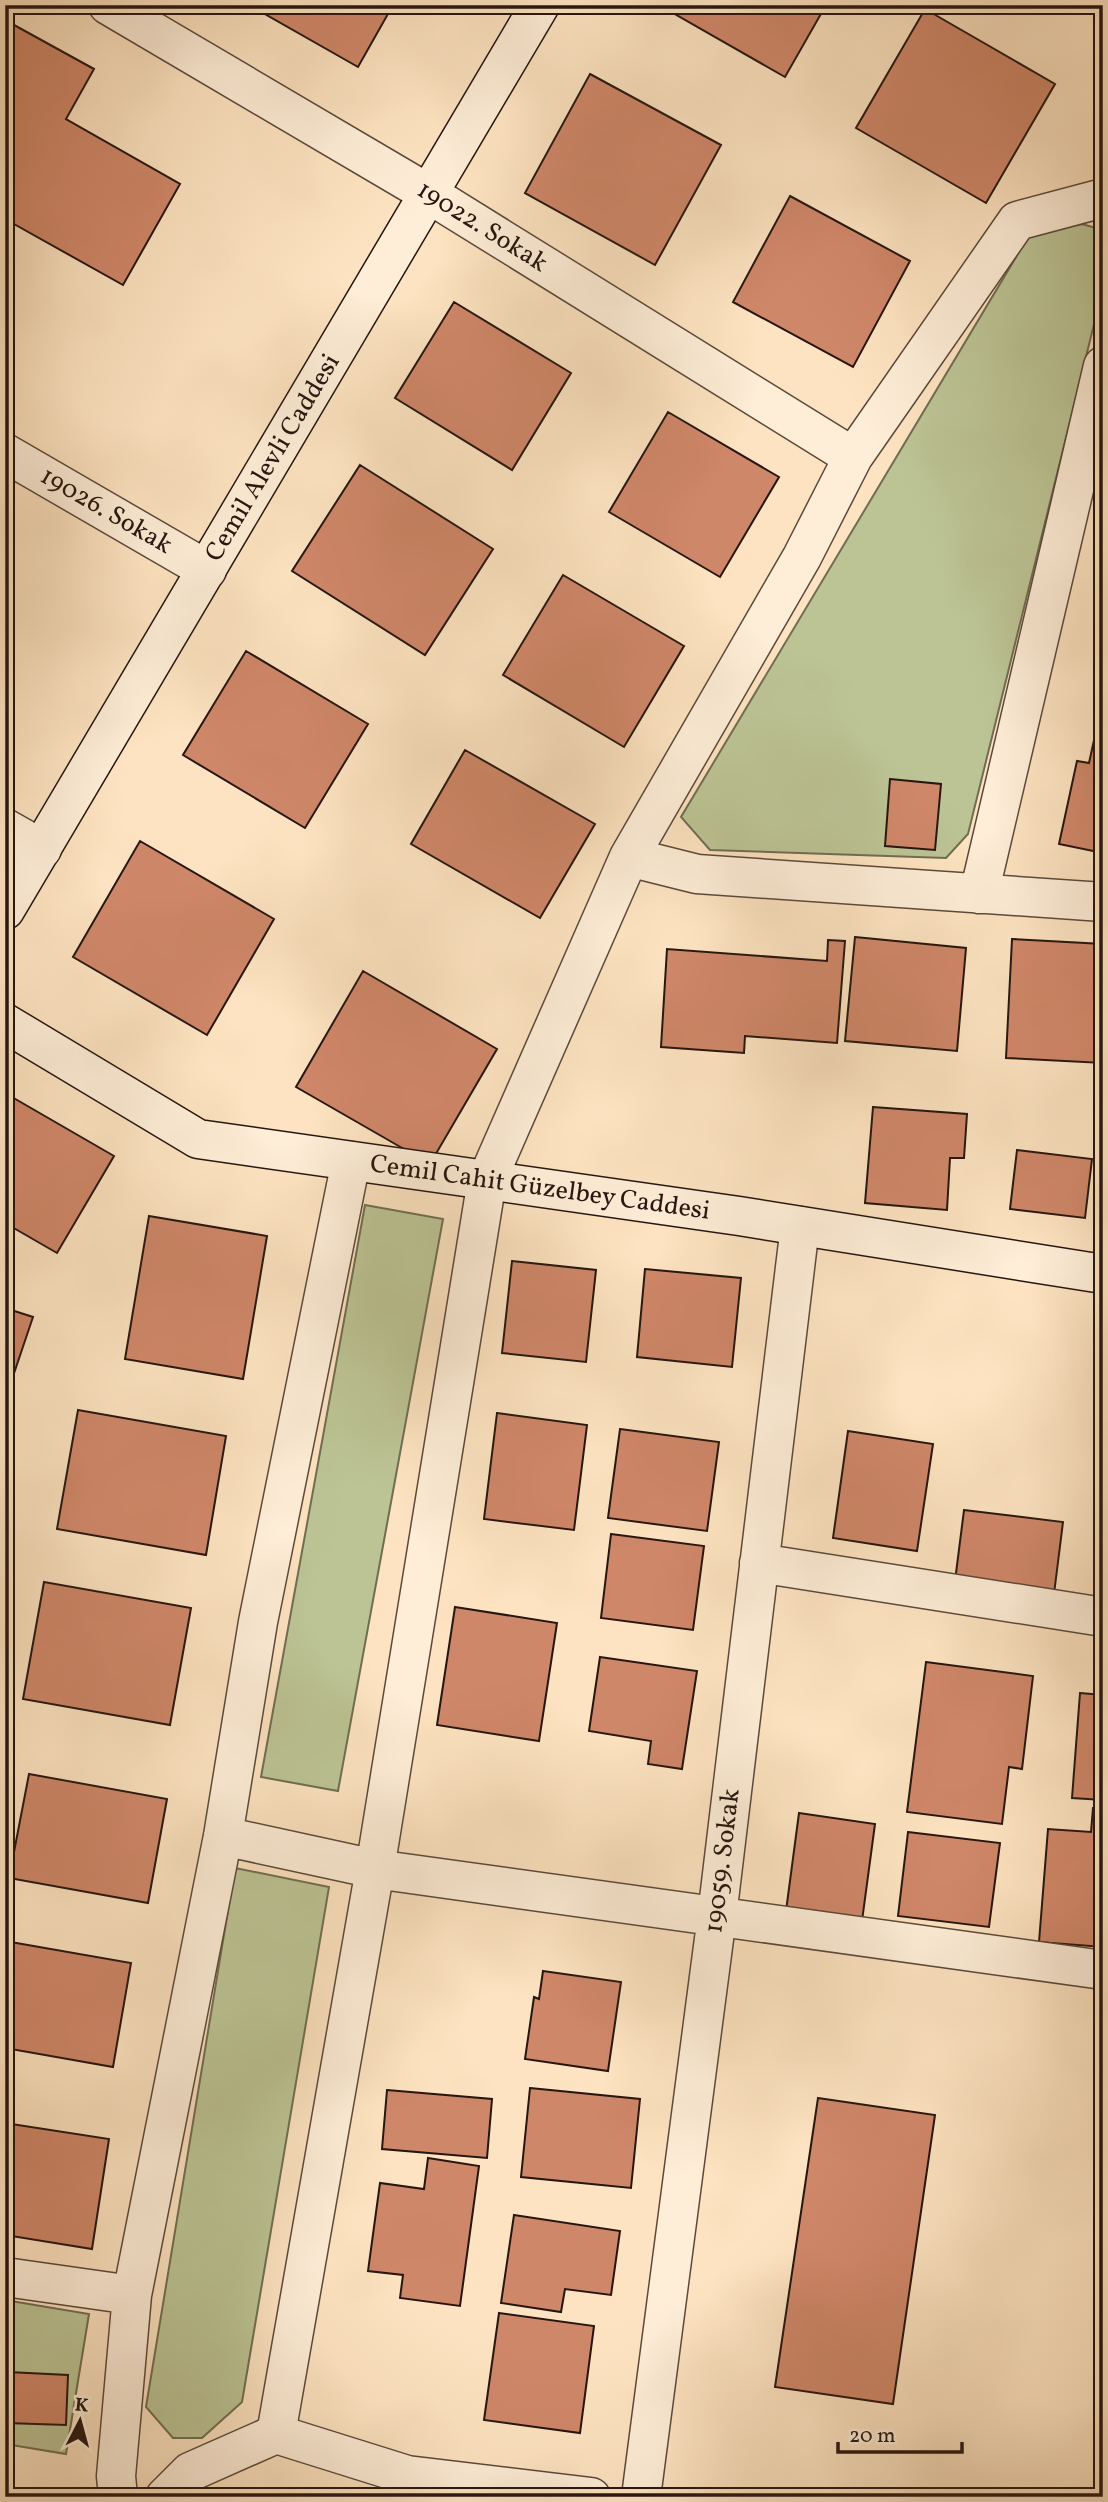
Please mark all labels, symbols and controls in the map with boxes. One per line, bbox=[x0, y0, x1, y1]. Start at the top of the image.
street label: 19022. Sokak bbox=[410, 172, 554, 282]
street label: Cemil Alevli Caddesi bbox=[197, 347, 349, 569]
street label: 19026. Sokak bbox=[33, 459, 179, 563]
street label: Cemil Cahit Güzelbey Caddesi bbox=[368, 1146, 712, 1230]
street label: 19059. Sokak bbox=[696, 1787, 750, 1935]
north arrow bbox=[46, 2386, 116, 2456]
text: K bbox=[73, 2392, 90, 2420]
scale bar bbox=[838, 2411, 963, 2455]
text: 20 m bbox=[849, 2422, 895, 2451]

